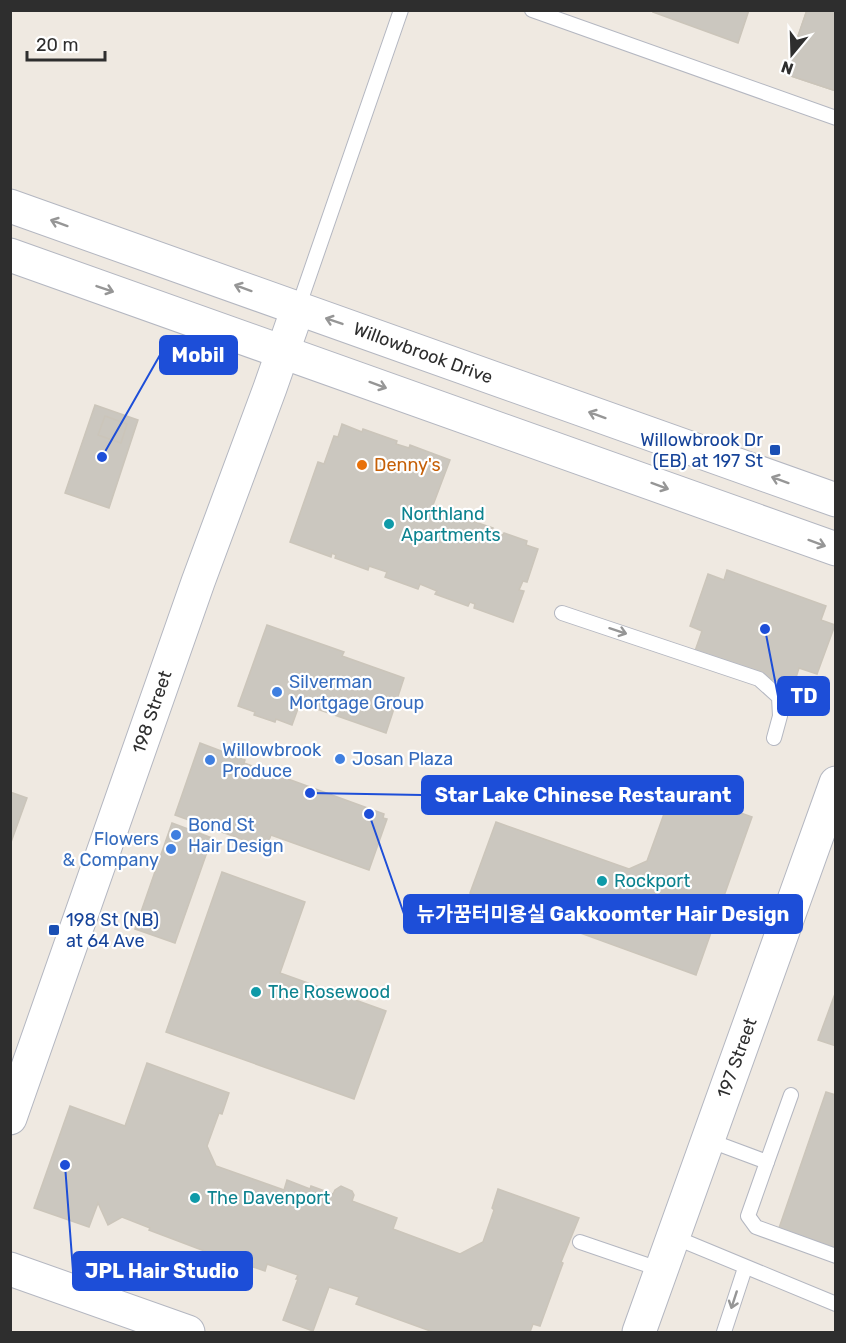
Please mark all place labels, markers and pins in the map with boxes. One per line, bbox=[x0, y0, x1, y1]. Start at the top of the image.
callout: Mobil bbox=[160, 336, 237, 374]
place label: Willowbrook Dr (EB) at 197 St bbox=[640, 429, 763, 472]
marker: Willowbrook Dr (EB) at 197 St bbox=[768, 443, 782, 457]
place label: Denny's bbox=[374, 454, 441, 476]
marker: Denny's bbox=[355, 458, 369, 472]
place label: Northland Apartments bbox=[401, 503, 501, 546]
marker: Northland Apartments bbox=[382, 517, 396, 531]
place label: Silverman Mortgage Group bbox=[289, 671, 424, 714]
callout: TD bbox=[778, 677, 829, 715]
marker: Silverman Mortgage Group bbox=[270, 685, 284, 699]
place label: Willowbrook Produce bbox=[222, 739, 322, 782]
place label: Josan Plaza bbox=[352, 748, 453, 770]
marker: Josan Plaza bbox=[333, 752, 347, 766]
marker: Willowbrook Produce bbox=[203, 753, 217, 767]
callout: Star Lake Chinese Restaurant bbox=[422, 776, 743, 814]
place label: Bond St Hair Design bbox=[188, 814, 284, 857]
place label: Flowers & Company bbox=[63, 828, 159, 871]
marker: Bond St Hair Design bbox=[169, 828, 183, 842]
marker: Flowers & Company bbox=[164, 842, 178, 856]
place label: Rockport bbox=[614, 870, 690, 892]
marker: Rockport bbox=[595, 874, 609, 888]
callout: 뉴가꿈터미용실 Gakkoomter Hair Design bbox=[404, 895, 802, 933]
place label: 198 St (NB) at 64 Ave bbox=[66, 909, 159, 952]
marker: 198 St (NB) at 64 Ave bbox=[47, 923, 61, 937]
place label: The Rosewood bbox=[268, 981, 390, 1003]
marker: The Rosewood bbox=[249, 985, 263, 999]
place label: The Davenport bbox=[207, 1187, 330, 1209]
marker: The Davenport bbox=[188, 1191, 202, 1205]
callout: JPL Hair Studio bbox=[73, 1252, 252, 1290]

